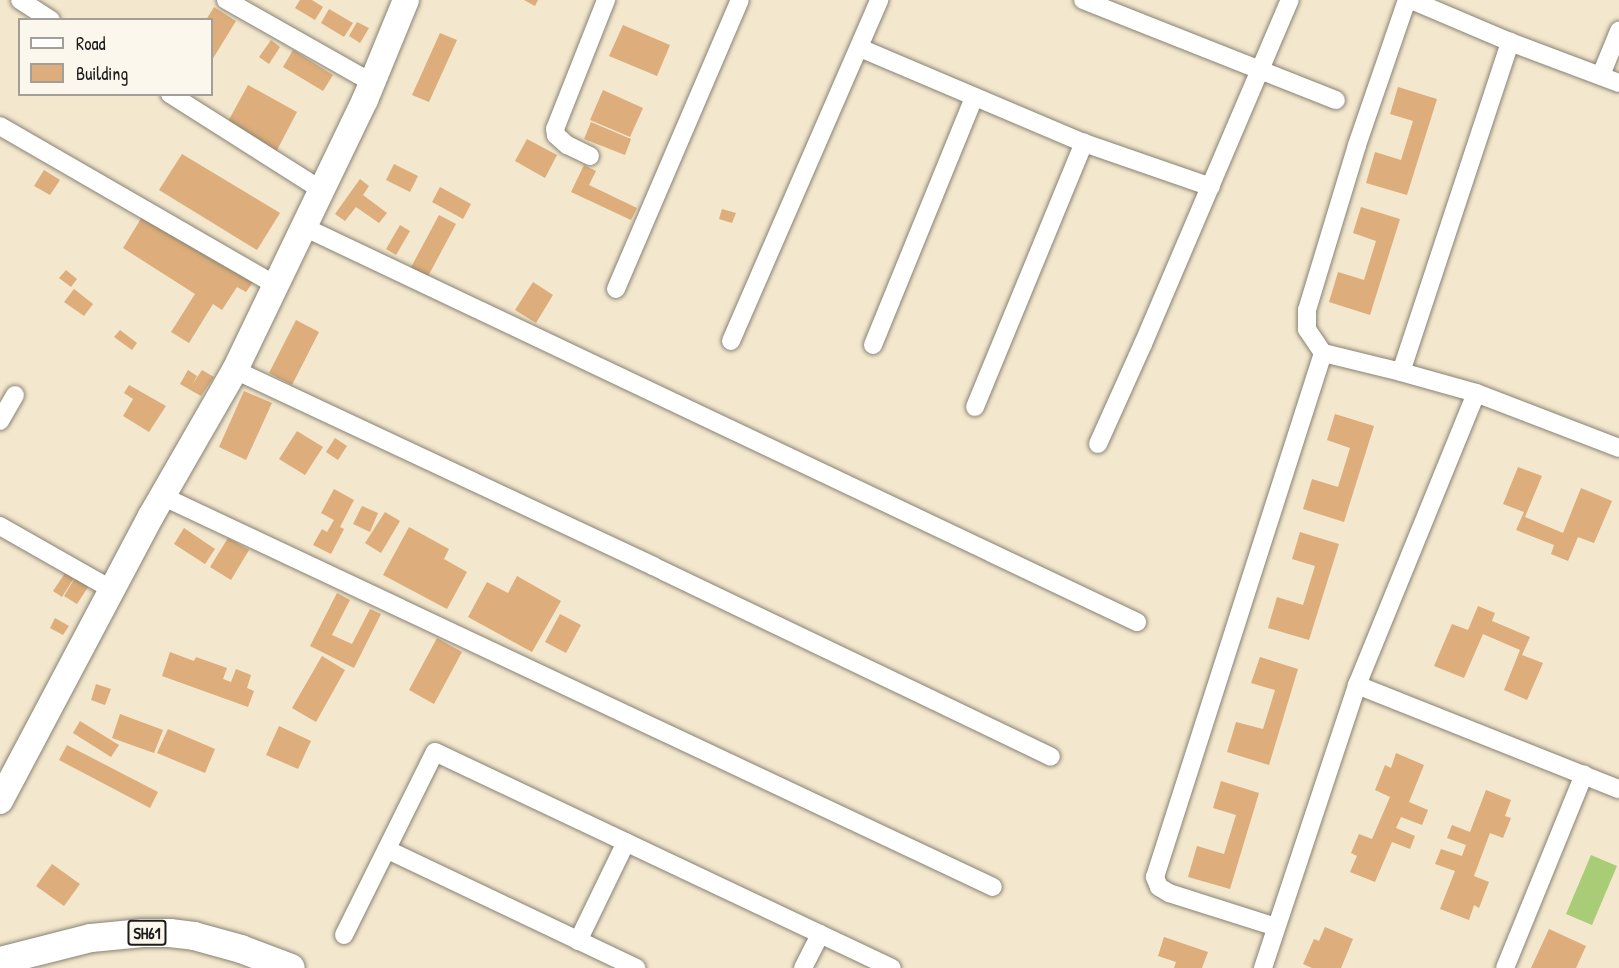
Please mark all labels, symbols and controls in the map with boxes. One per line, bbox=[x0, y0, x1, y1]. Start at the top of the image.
legend bbox=[18, 18, 213, 96]
text: Road bbox=[76, 31, 106, 56]
text: Building bbox=[76, 61, 128, 86]
road number: SH61 bbox=[126, 920, 168, 946]

